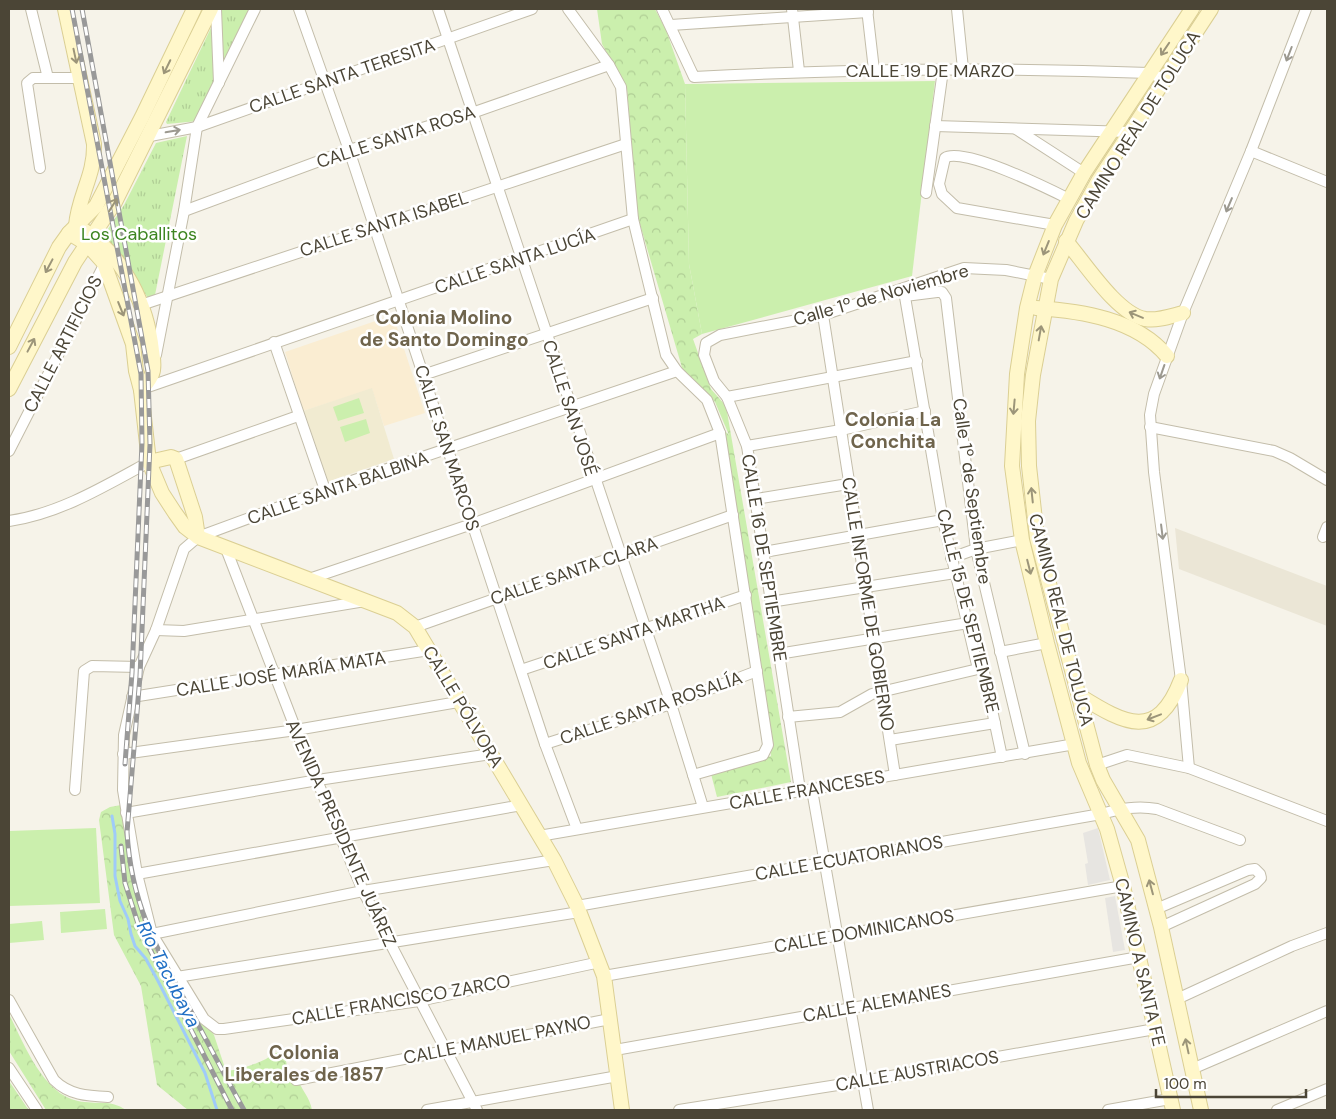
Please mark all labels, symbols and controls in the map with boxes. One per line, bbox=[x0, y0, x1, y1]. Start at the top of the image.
street label: CAMINO REAL DE TOLUCA bbox=[1070, 26, 1206, 224]
street label: CALLE SANTA TERESITA bbox=[246, 33, 438, 119]
one-way arrow bbox=[1160, 42, 1170, 56]
one-way arrow bbox=[1284, 46, 1293, 61]
one-way arrow bbox=[71, 48, 80, 64]
one-way arrow bbox=[161, 59, 171, 74]
street label: CALLE 19 DE MARZO bbox=[846, 59, 1014, 83]
street label: CALLE SANTA ROSA bbox=[313, 100, 479, 174]
one-way arrow bbox=[165, 126, 181, 136]
street label: CALLE SANTA ISABEL bbox=[297, 185, 471, 263]
one-way arrow bbox=[1223, 197, 1233, 212]
one-way arrow bbox=[108, 199, 118, 213]
park label: Los Caballitos bbox=[81, 222, 197, 246]
street label: CALLE SANTA LUCÍA bbox=[431, 222, 599, 300]
one-way arrow bbox=[1040, 240, 1050, 255]
one-way arrow bbox=[44, 258, 53, 273]
street label: Calle 1º de Noviembre bbox=[791, 258, 971, 332]
street label: CALLE ARTIFICIOS bbox=[18, 271, 108, 417]
one-way arrow bbox=[117, 301, 126, 316]
district label: Colonia Molino de Santo Domingo bbox=[359, 305, 529, 352]
one-way arrow bbox=[1129, 310, 1144, 320]
one-way arrow bbox=[1036, 326, 1046, 342]
street label: CALLE SAN JOSÉ bbox=[537, 337, 603, 479]
one-way arrow bbox=[26, 338, 36, 353]
street label: CALLE SAN MARCOS bbox=[409, 362, 485, 534]
one-way arrow bbox=[1157, 364, 1166, 380]
street label: Calle 1º de Septiembre bbox=[947, 396, 997, 586]
one-way arrow bbox=[1009, 398, 1019, 414]
district label: Colonia La Conchita bbox=[845, 407, 941, 454]
street label: CALLE SANTA BALBINA bbox=[244, 446, 432, 530]
street label: CALLE 16 DE SEPTIEMBRE bbox=[736, 452, 792, 664]
street label: CALLE INFORME DE GOBIERNO bbox=[836, 475, 900, 733]
one-way arrow bbox=[1027, 487, 1037, 503]
street label: CALLE 15 DE SEPTIEMBRE bbox=[931, 506, 1005, 716]
street label: CAMINO REAL DE TOLUCA bbox=[1023, 511, 1099, 729]
one-way arrow bbox=[1157, 524, 1167, 540]
street label: CALLE SANTA CLARA bbox=[487, 531, 661, 611]
one-way arrow bbox=[1025, 559, 1034, 575]
street label: CALLE SANTA MARTHA bbox=[540, 591, 728, 675]
street label: CALLE PÓLVORA bbox=[417, 642, 509, 772]
street label: CALLE JOSÉ MARÍA MATA bbox=[174, 646, 388, 702]
street label: CALLE SANTA ROSALÍA bbox=[557, 665, 745, 751]
one-way arrow bbox=[1147, 713, 1162, 722]
street label: AVENIDA PRESIDENTE JUÁREZ bbox=[280, 716, 402, 950]
street label: CALLE FRANCESES bbox=[727, 765, 887, 815]
street label: CALLE ECUATORIANOS bbox=[753, 830, 945, 886]
street label: CAMINO A SANTA FE bbox=[1109, 876, 1171, 1048]
one-way arrow bbox=[1145, 880, 1155, 896]
street label: CALLE DOMINICANOS bbox=[772, 903, 956, 959]
water label: Río Tacubaya bbox=[131, 917, 206, 1032]
street label: CALLE FRANCISCO ZARCO bbox=[290, 969, 512, 1031]
street label: CALLE ALEMANES bbox=[801, 978, 953, 1028]
street label: CALLE MANUEL PAYNO bbox=[401, 1010, 593, 1070]
one-way arrow bbox=[1182, 1038, 1191, 1054]
district label: Colonia Liberales de 1857 bbox=[225, 1040, 383, 1087]
street label: CALLE AUSTRIACOS bbox=[834, 1045, 1000, 1097]
scale bar bbox=[1156, 1066, 1306, 1098]
text: 100 m bbox=[1164, 1074, 1207, 1094]

